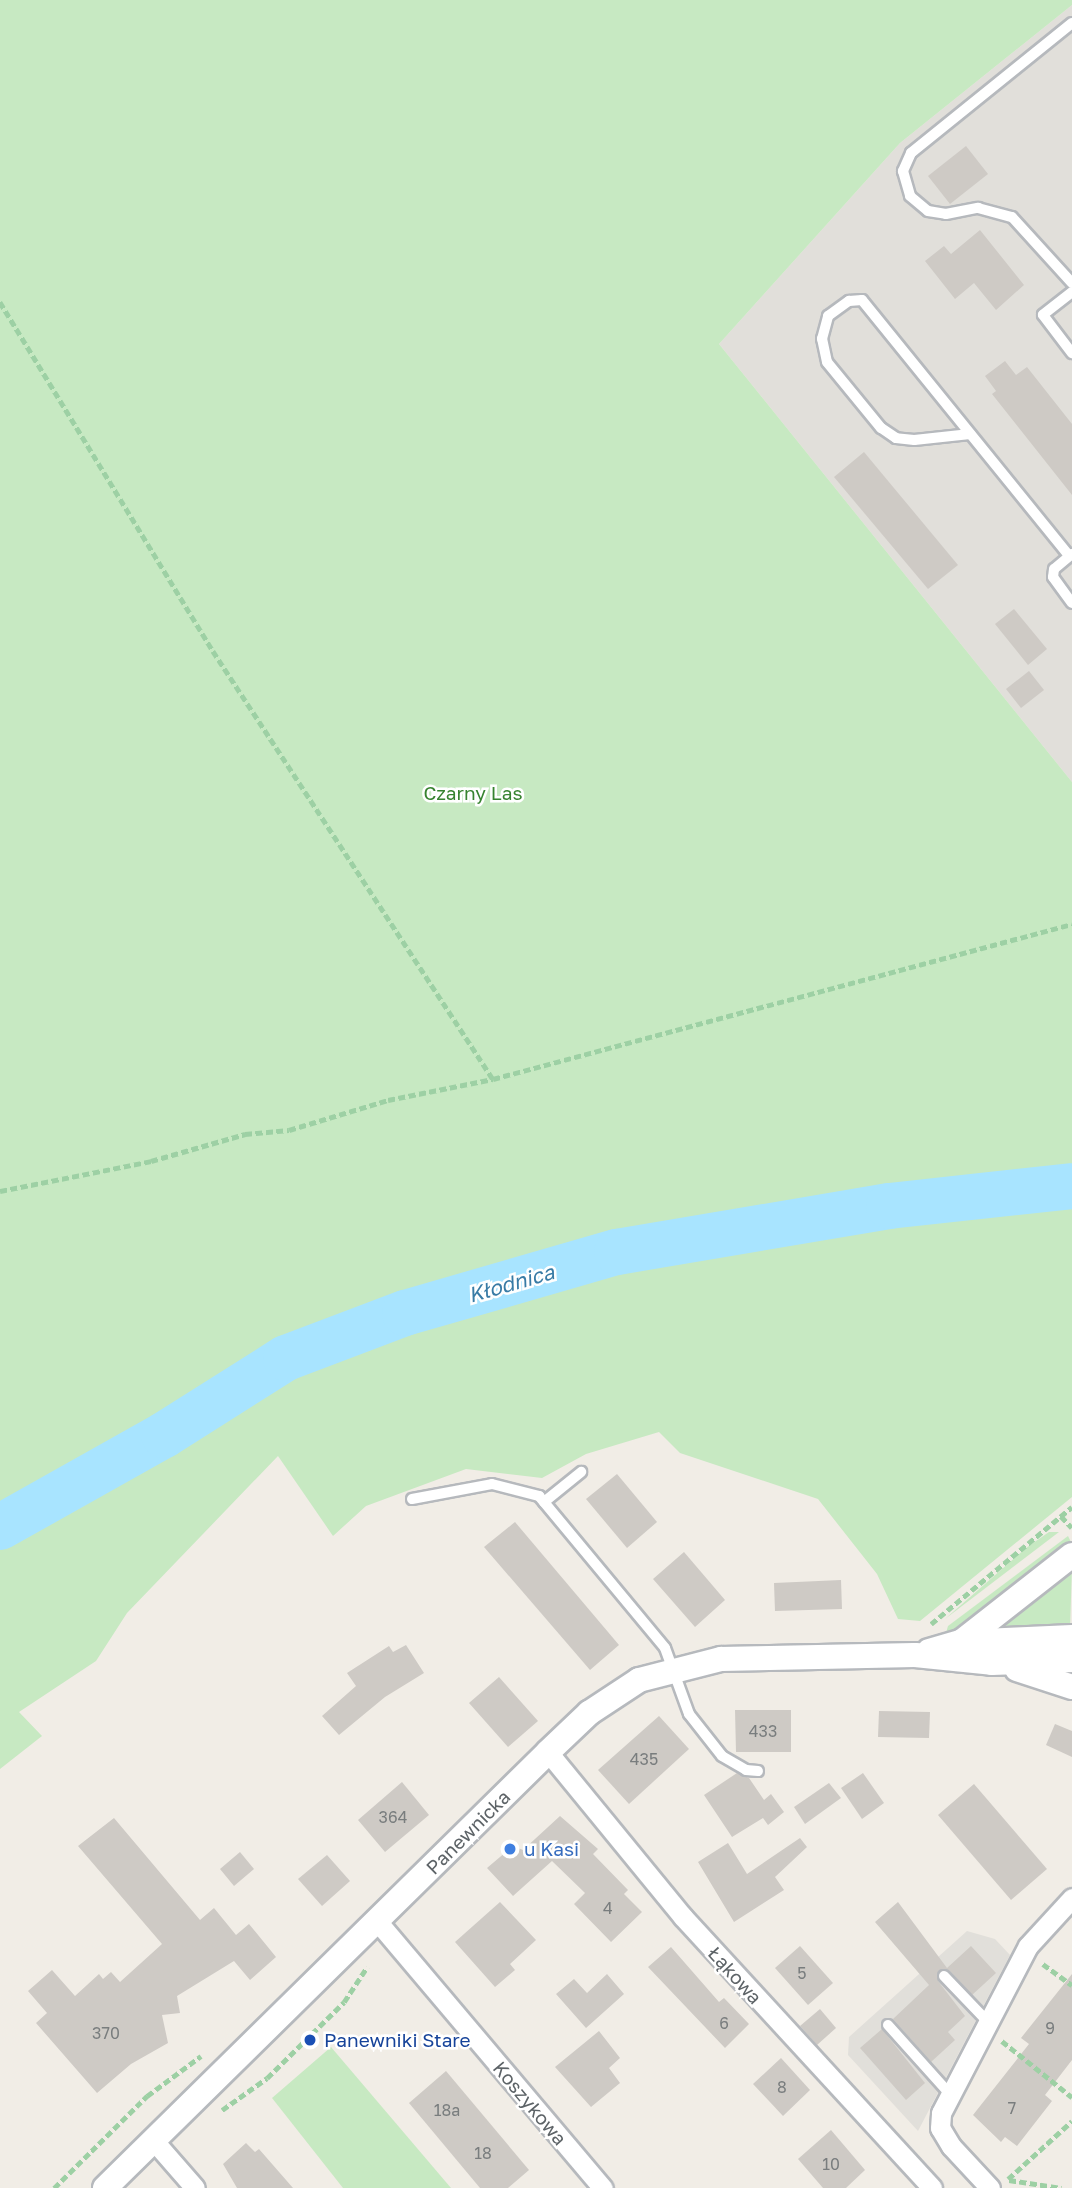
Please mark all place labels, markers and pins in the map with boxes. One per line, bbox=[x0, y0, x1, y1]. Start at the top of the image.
place label: u Kasi bbox=[524, 1838, 579, 1860]
marker: u Kasi bbox=[502, 1841, 518, 1857]
place label: Panewniki Stare bbox=[324, 2029, 471, 2051]
marker: Panewniki Stare bbox=[302, 2032, 318, 2048]

